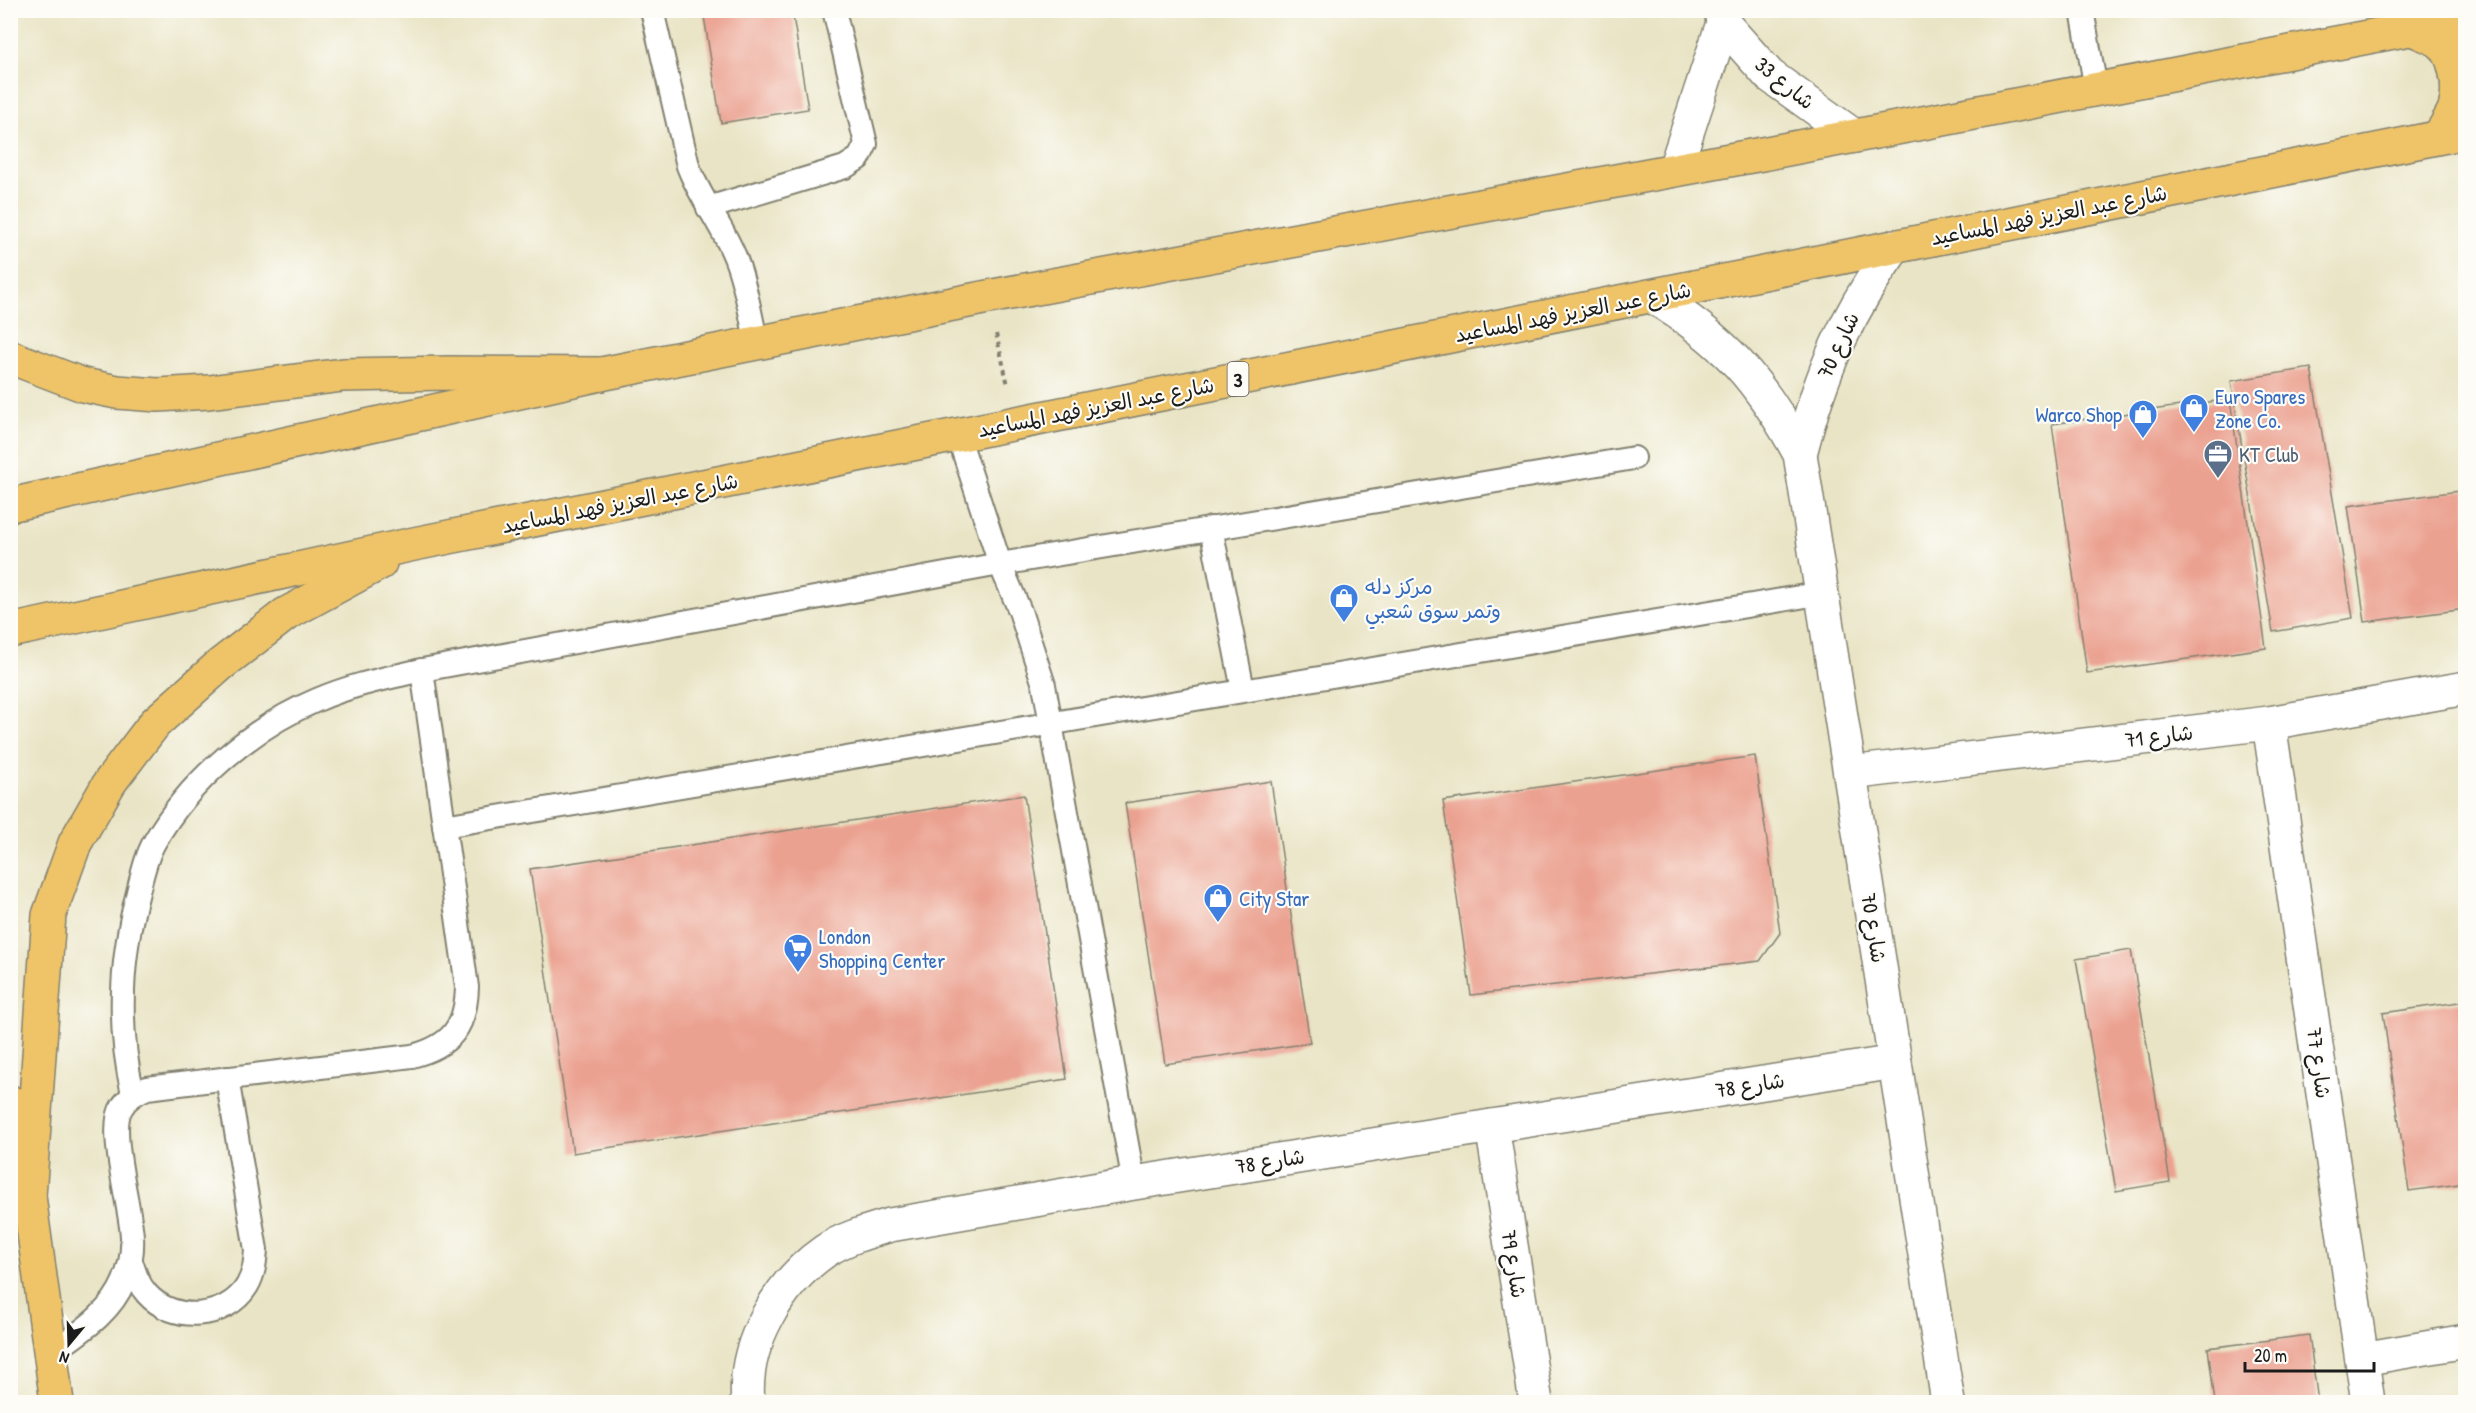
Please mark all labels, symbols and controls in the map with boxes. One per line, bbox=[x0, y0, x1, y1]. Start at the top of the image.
street label: شارع 33 bbox=[1748, 50, 1821, 117]
street label: شارع عبد العزيز فهد المساعيد bbox=[1928, 178, 2170, 253]
street label: شارع عبد العزيز فهد المساعيد bbox=[1452, 275, 1694, 350]
street label: شارع 70 bbox=[1810, 307, 1867, 383]
road number: 3 bbox=[1228, 362, 1248, 396]
street label: شارع عبد العزيز فهد المساعيد bbox=[975, 370, 1217, 445]
place label: Euro Spares Zone Co. bbox=[2215, 382, 2305, 435]
shop icon: Euro Spares Zone Co. bbox=[2178, 392, 2210, 434]
shop icon: Warco Shop bbox=[2127, 398, 2159, 440]
place label: Warco Shop bbox=[2035, 400, 2122, 429]
office icon: KT Club bbox=[2202, 438, 2234, 480]
place label: KT Club bbox=[2239, 440, 2299, 469]
street label: شارع عبد العزيز فهد المساعيد bbox=[499, 466, 741, 541]
place label: مركز دله وتمر سوق شعبي bbox=[1365, 572, 1501, 630]
shop icon: مركز دله وتمر سوق شعبي bbox=[1328, 582, 1360, 624]
street label: شارع 71 bbox=[2123, 717, 2195, 756]
shop icon: City Star bbox=[1202, 882, 1234, 924]
place label: City Star bbox=[1239, 884, 1309, 913]
street label: شارع 70 bbox=[1853, 891, 1894, 965]
place label: London Shopping Center bbox=[819, 922, 945, 975]
supermarket icon: London Shopping Center bbox=[782, 932, 814, 974]
street label: شارع 77 bbox=[2299, 1026, 2338, 1100]
street label: شارع 78 bbox=[1713, 1065, 1787, 1106]
street label: شارع 78 bbox=[1233, 1141, 1307, 1182]
street label: شارع 79 bbox=[1493, 1228, 1534, 1300]
north arrow bbox=[39, 1314, 99, 1374]
scale bar bbox=[2245, 1335, 2374, 1373]
text: 20 m bbox=[2254, 1343, 2287, 1368]
text: N bbox=[56, 1346, 72, 1370]

